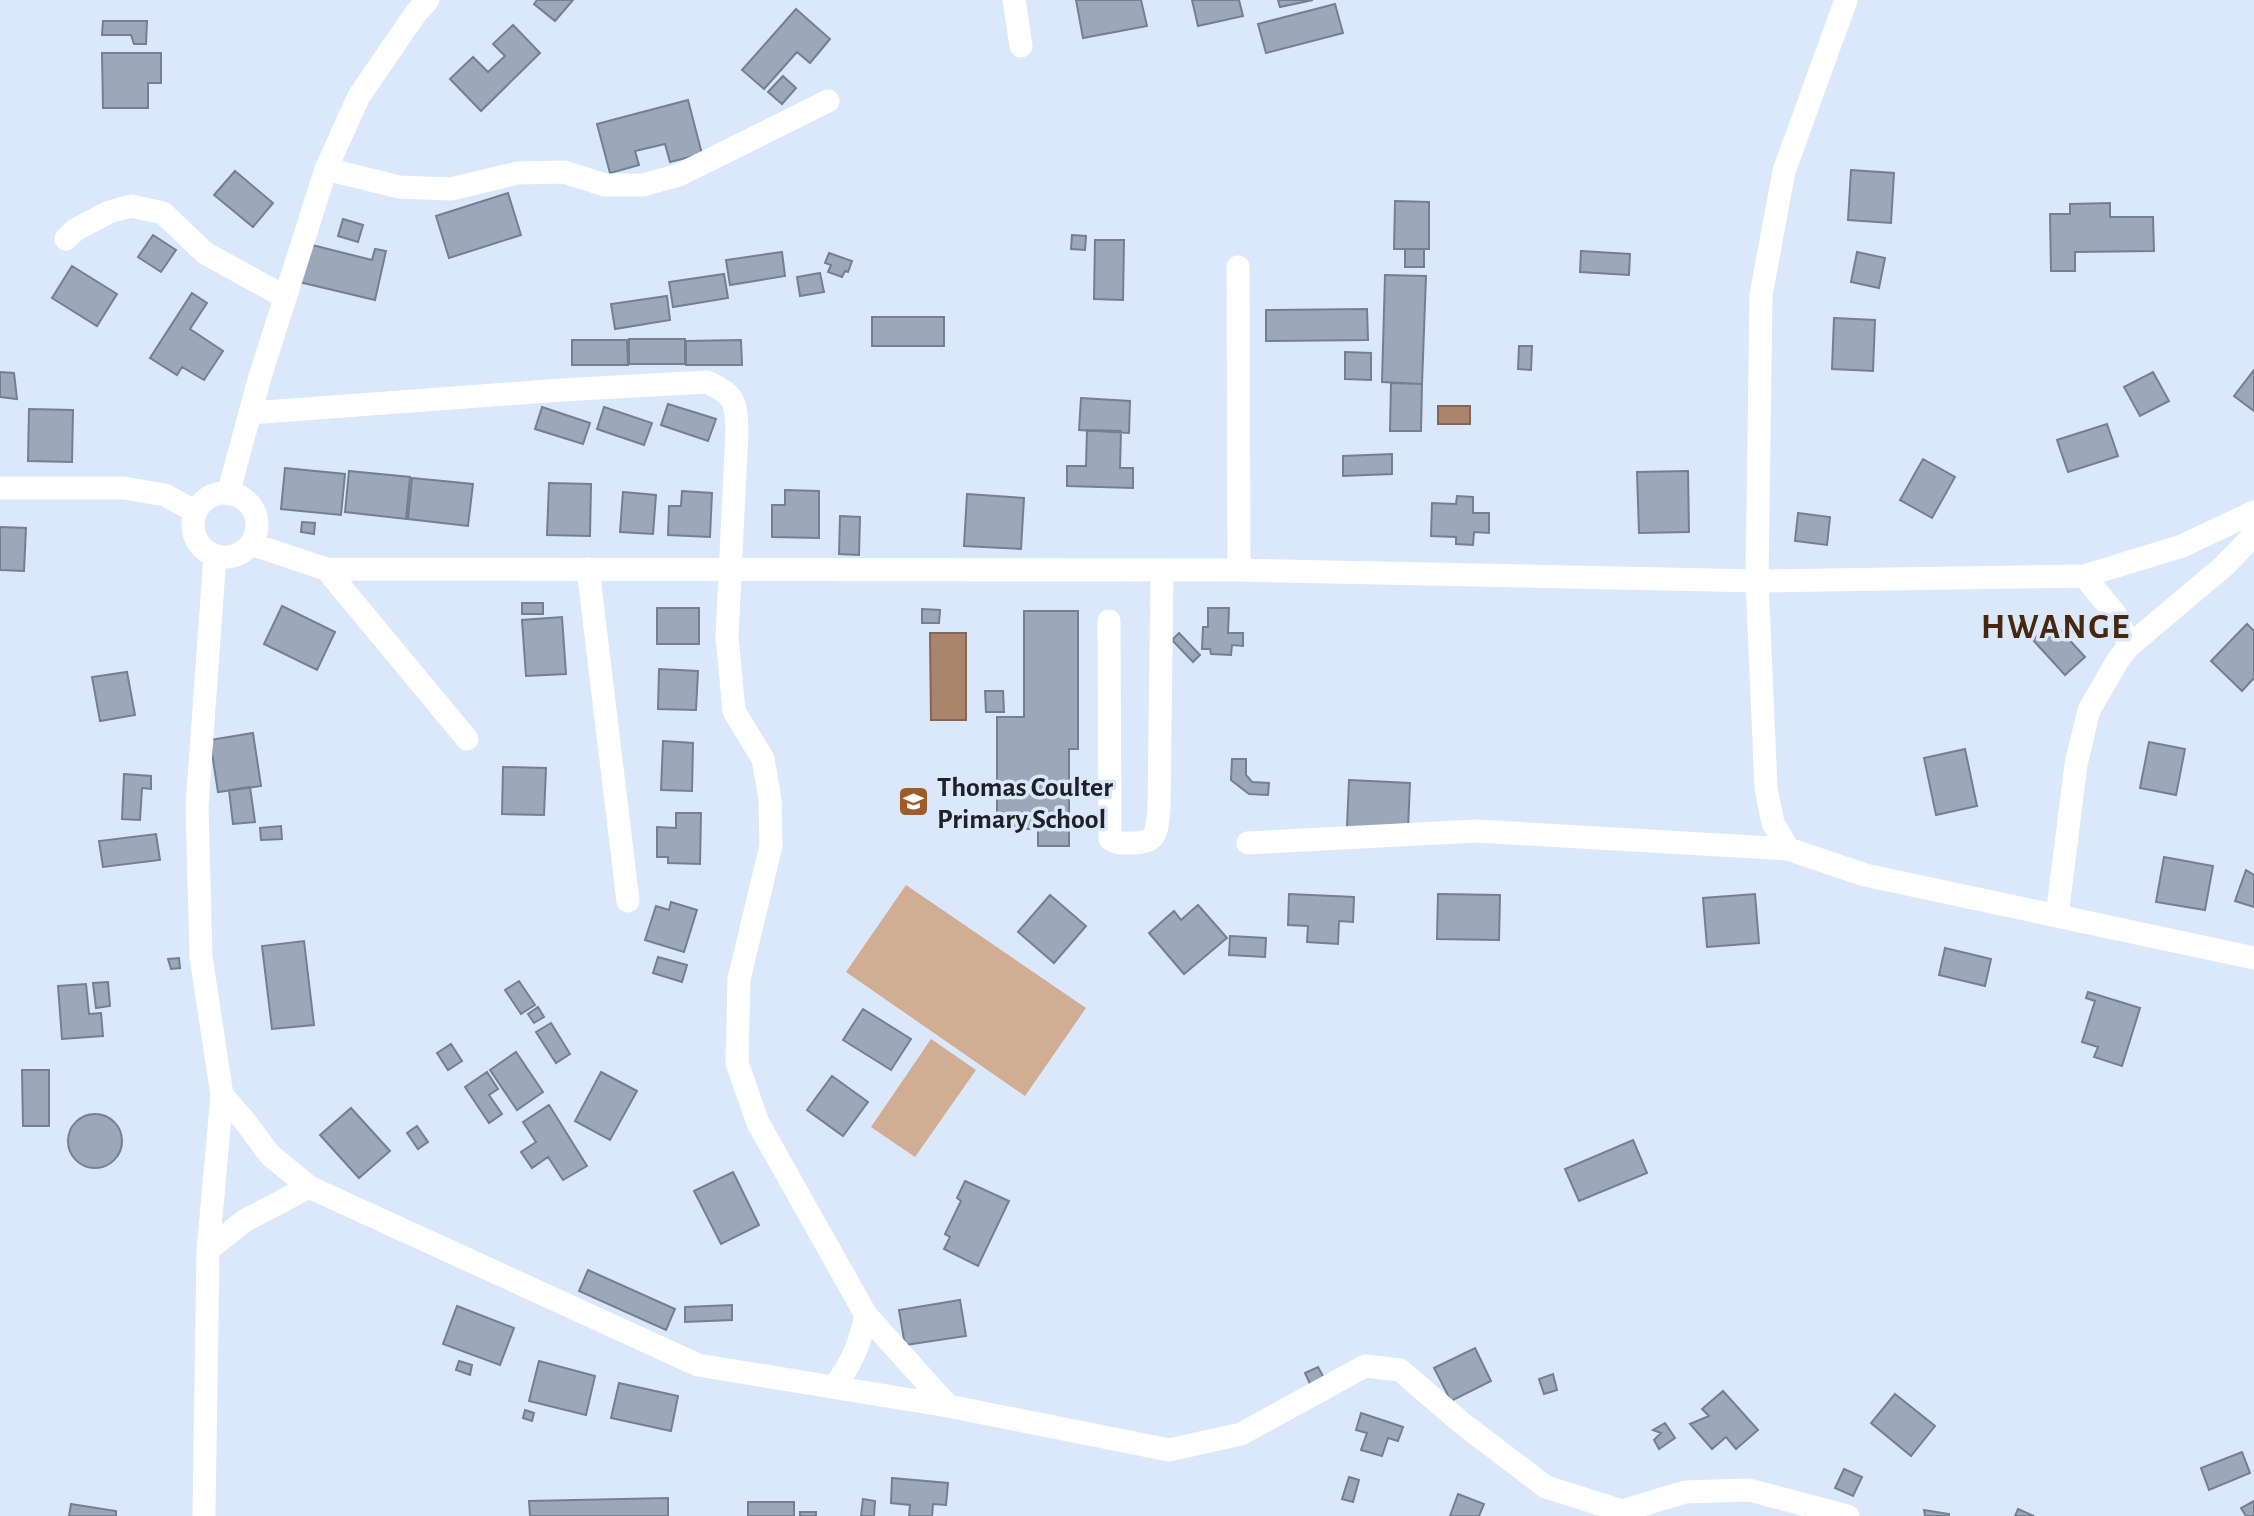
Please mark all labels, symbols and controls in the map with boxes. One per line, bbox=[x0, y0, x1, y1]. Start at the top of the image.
district label: HWANGE bbox=[1981, 610, 2131, 645]
place label: Thomas Coulter Primary School bbox=[937, 774, 1113, 834]
school or university icon: Thomas Coulter Primary School bbox=[897, 785, 931, 819]

